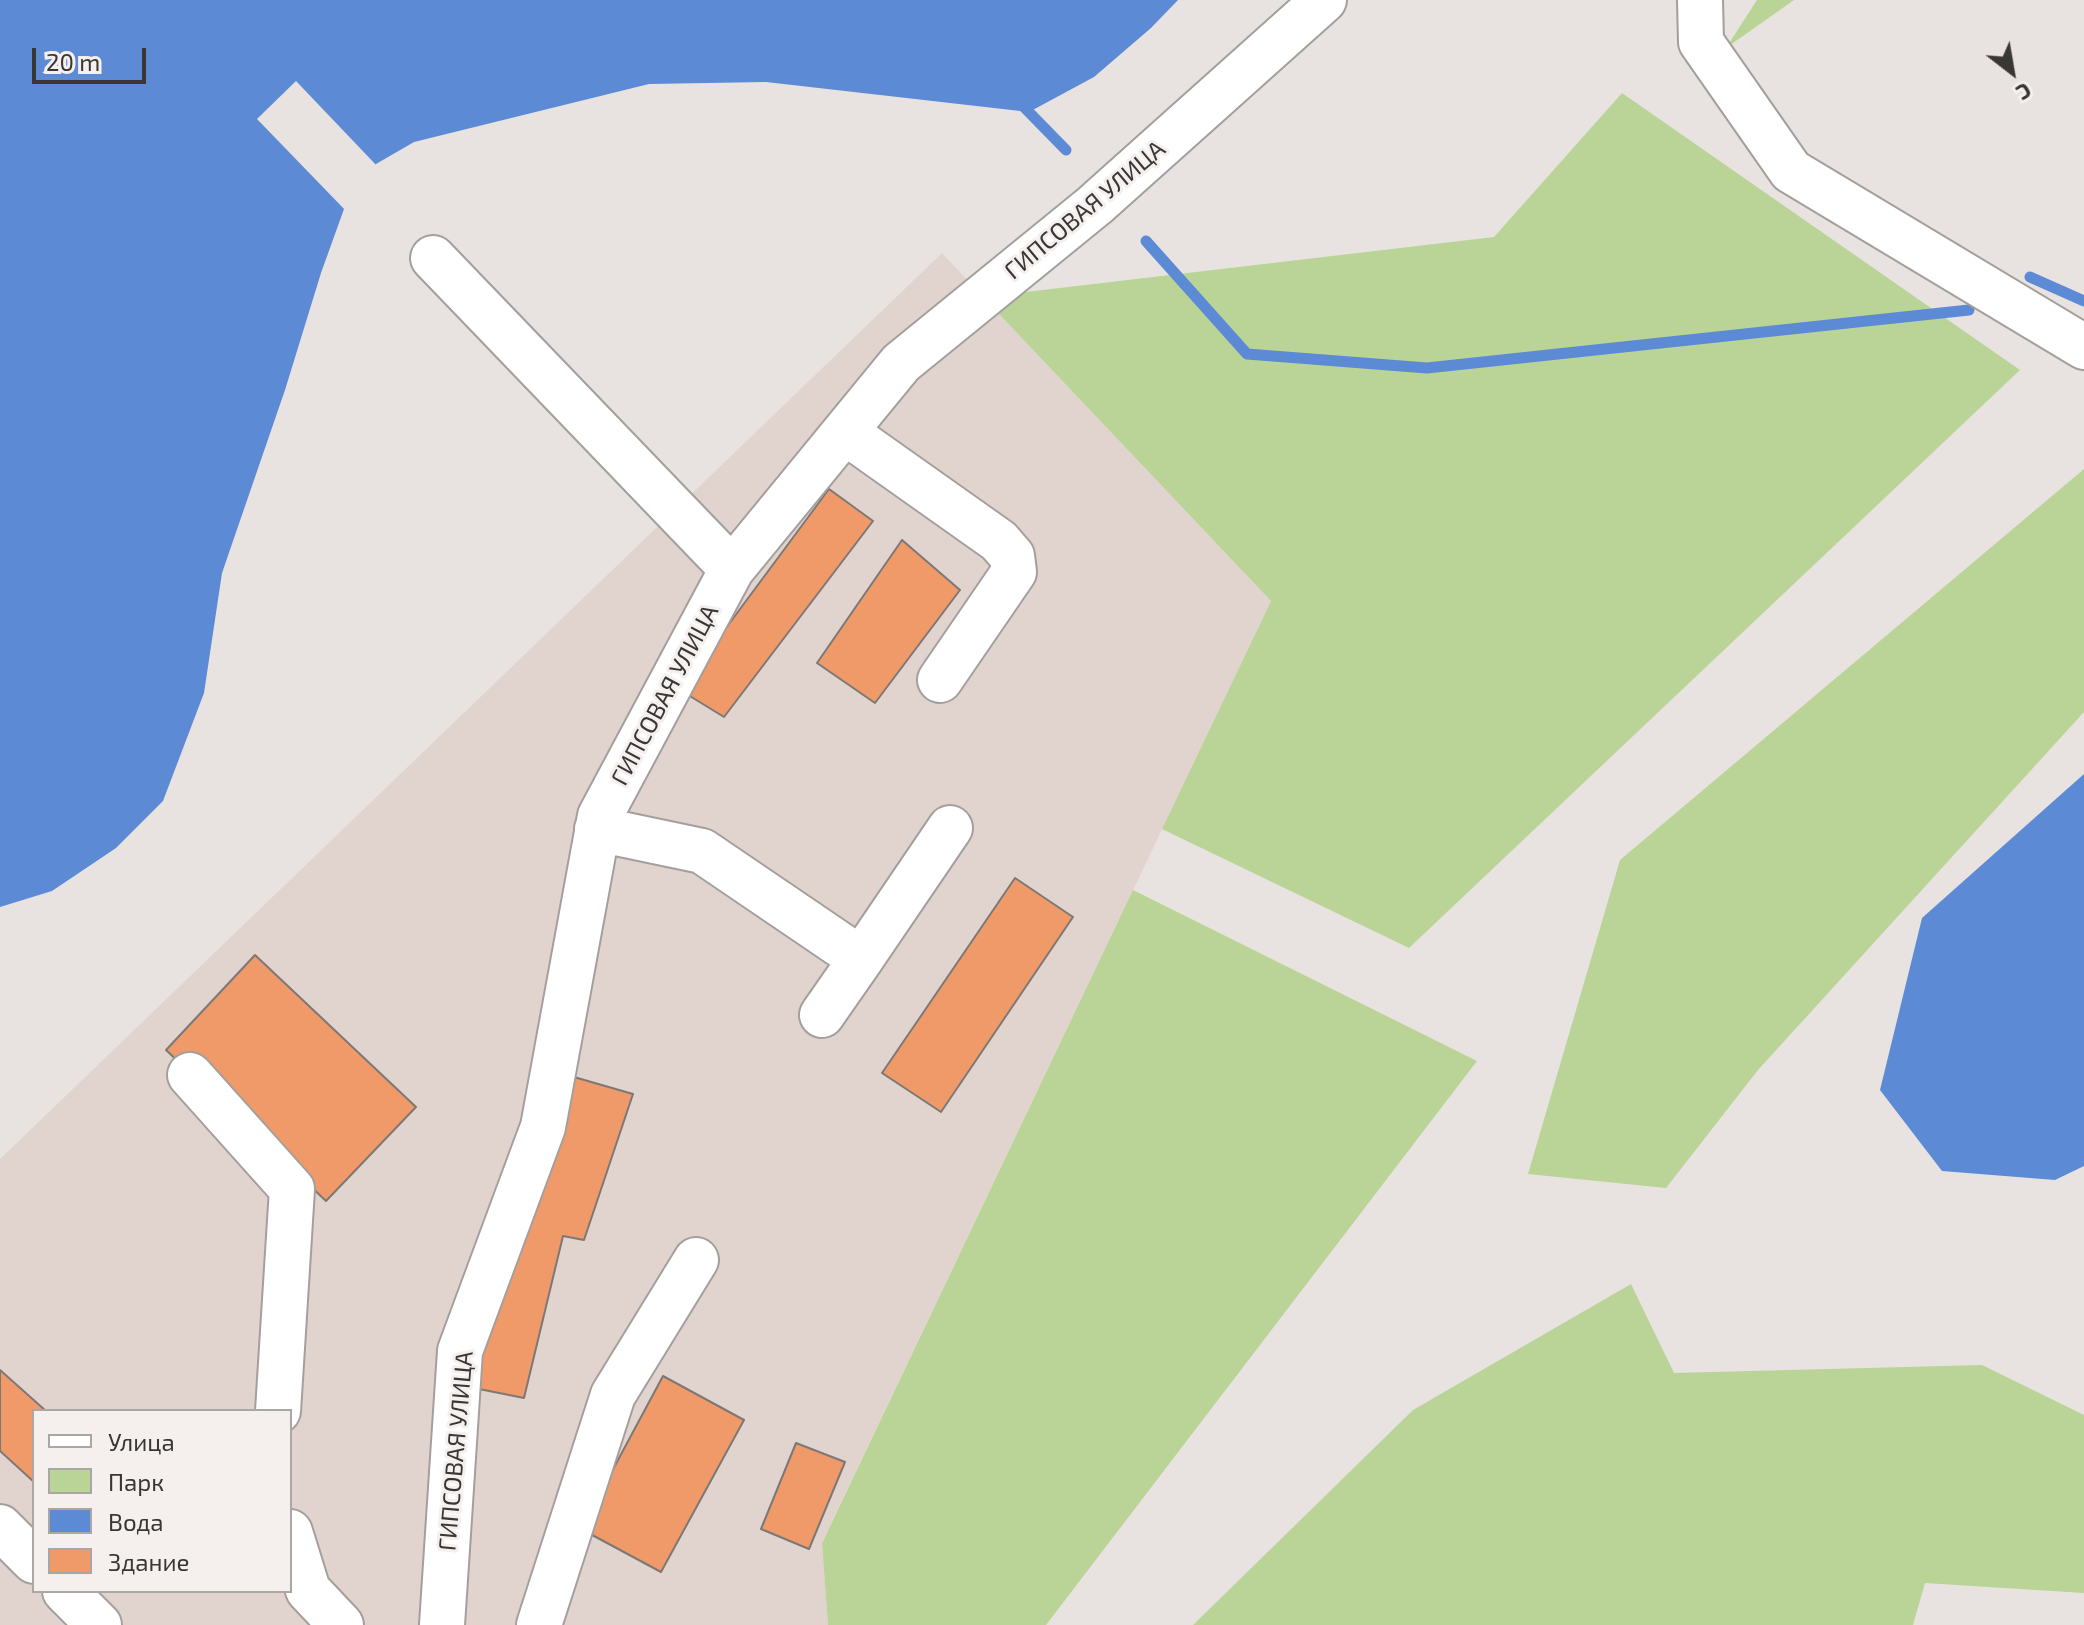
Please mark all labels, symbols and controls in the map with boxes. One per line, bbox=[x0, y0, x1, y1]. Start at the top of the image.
scale bar bbox=[36, 32, 150, 82]
north arrow bbox=[1972, 32, 2052, 112]
text: 20 m bbox=[46, 47, 100, 76]
text: С bbox=[2012, 78, 2037, 107]
street label: ГИПСОВАЯ УЛИЦА bbox=[999, 135, 1171, 285]
street label: ГИПСОВАЯ УЛИЦА bbox=[605, 600, 725, 790]
street label: ГИПСОВАЯ УЛИЦА bbox=[433, 1350, 479, 1552]
legend bbox=[32, 1409, 292, 1593]
text: Улица bbox=[108, 1427, 175, 1456]
text: Парк bbox=[108, 1467, 164, 1496]
text: Вода bbox=[108, 1507, 164, 1536]
text: Здание bbox=[108, 1547, 190, 1576]

